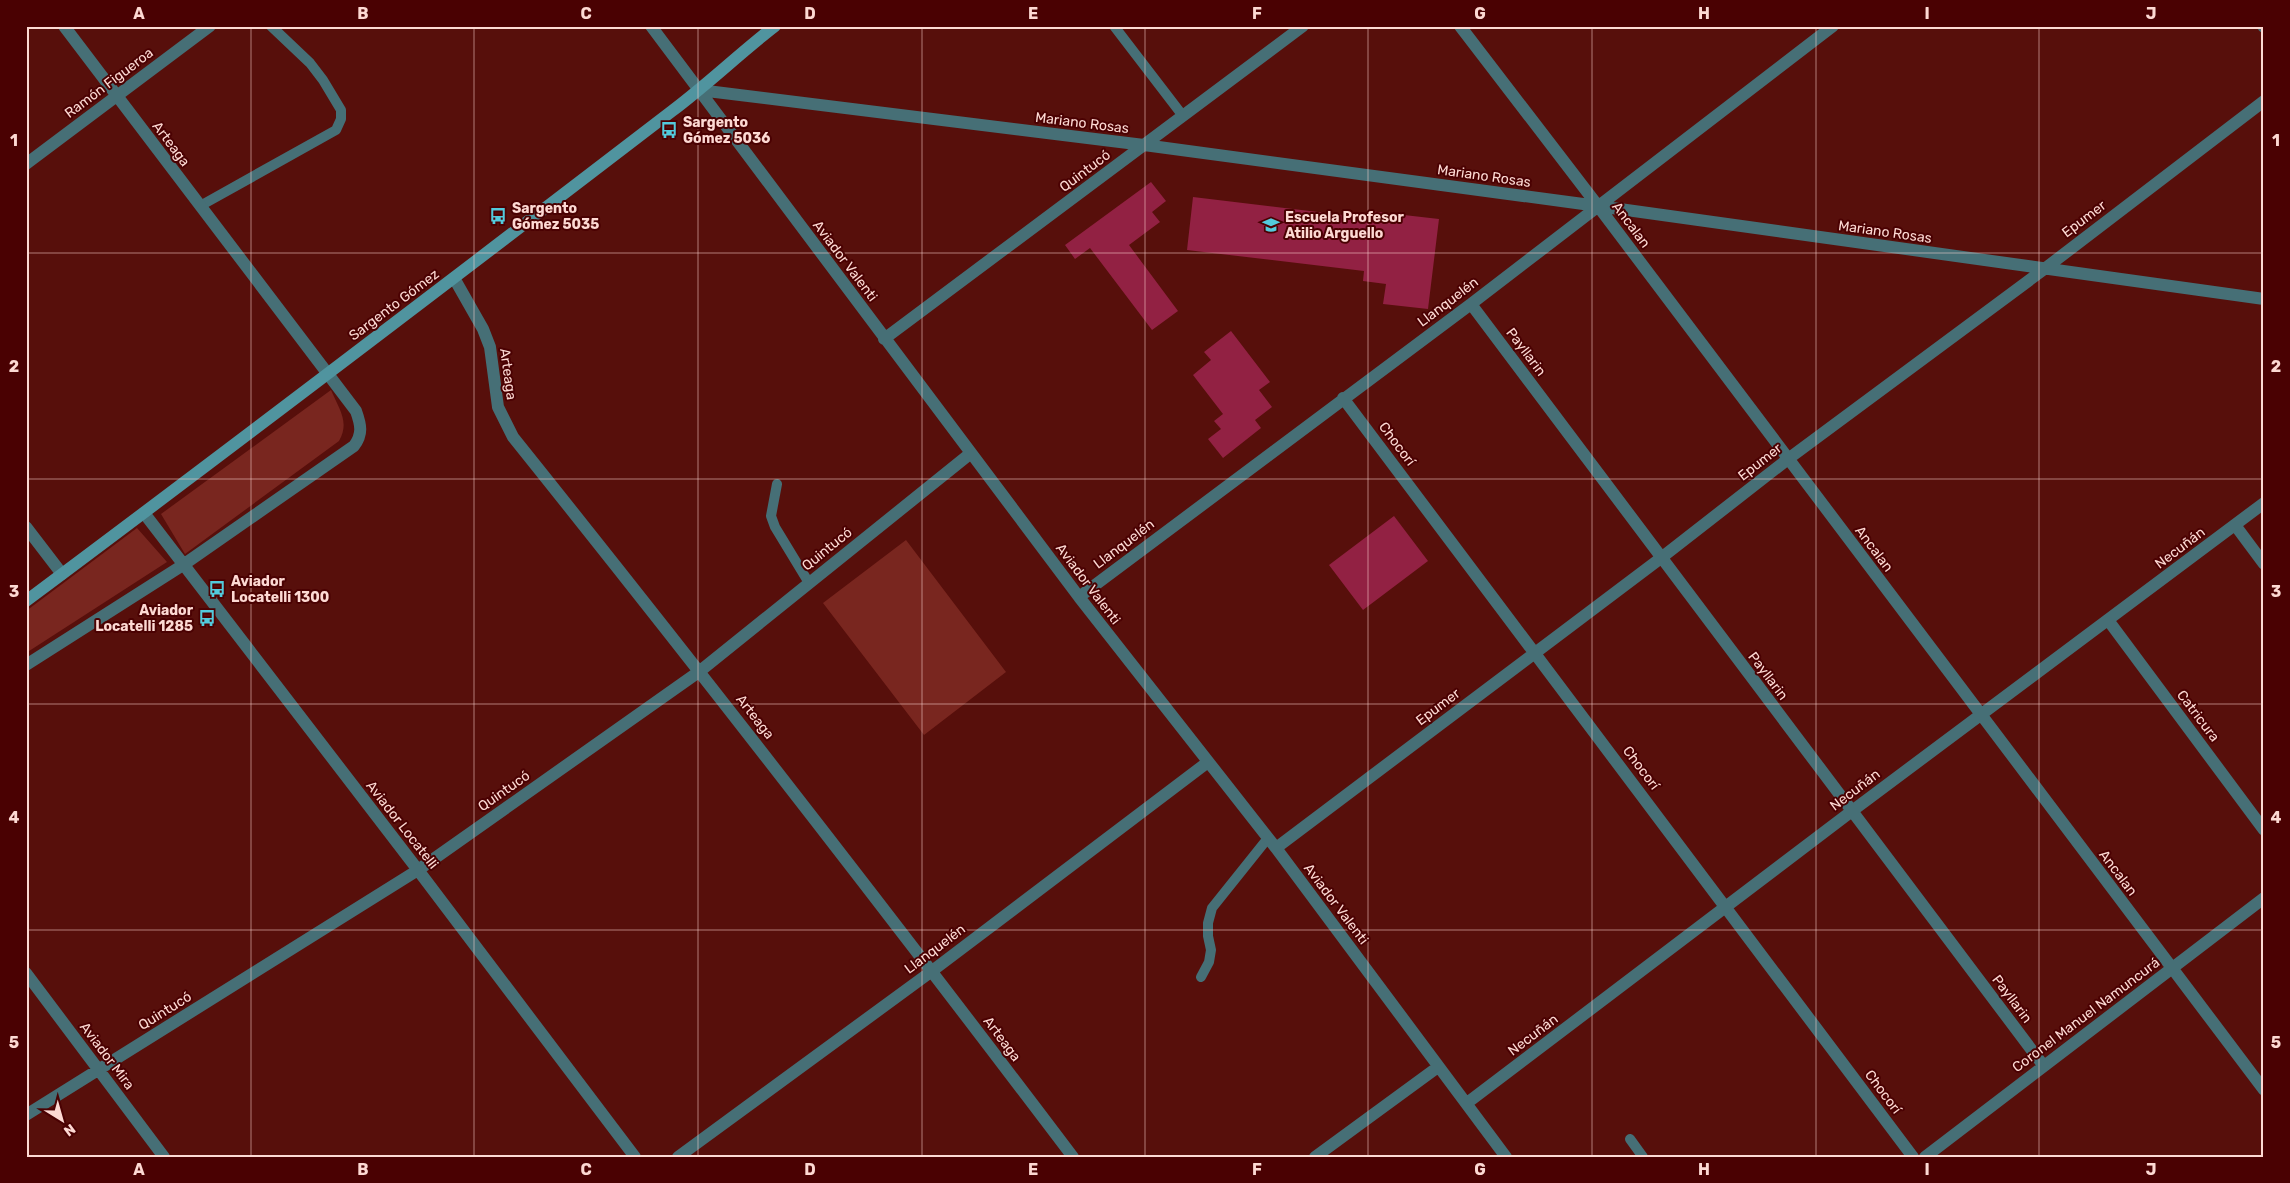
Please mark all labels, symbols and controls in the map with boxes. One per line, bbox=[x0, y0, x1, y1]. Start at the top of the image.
text: A bbox=[133, 4, 145, 23]
text: B bbox=[357, 4, 369, 23]
text: C bbox=[580, 4, 592, 23]
text: D bbox=[804, 4, 816, 23]
text: E bbox=[1028, 4, 1038, 23]
text: F bbox=[1252, 4, 1262, 23]
text: G bbox=[1474, 4, 1486, 23]
text: H bbox=[1698, 4, 1710, 23]
text: I bbox=[1924, 4, 1930, 23]
text: J bbox=[2146, 4, 2156, 23]
street label: Ramón Figueroa bbox=[61, 44, 157, 122]
street label: Mariano Rosas bbox=[1034, 109, 1130, 137]
place label: Sargento Gómez 5036 bbox=[683, 114, 770, 147]
street label: Arteaga bbox=[149, 118, 193, 170]
bus stop icon: Sargento Gómez 5036 bbox=[659, 120, 679, 140]
text: 1 bbox=[10, 131, 18, 150]
text: 1 bbox=[2272, 131, 2280, 150]
street label: Quintucó bbox=[1056, 146, 1114, 196]
street label: Mariano Rosas bbox=[1436, 161, 1532, 191]
street label: Epumer bbox=[2059, 197, 2110, 241]
street label: Ancalan bbox=[1608, 199, 1654, 251]
place label: Sargento Gómez 5035 bbox=[512, 200, 599, 233]
bus stop icon: Sargento Gómez 5035 bbox=[488, 206, 508, 226]
place label: Escuela Profesor Atilio Arguello bbox=[1285, 209, 1404, 242]
school or university icon: Escuela Profesor Atilio Arguello bbox=[1261, 215, 1281, 235]
street label: Aviador Valenti bbox=[809, 217, 881, 305]
street label: Mariano Rosas bbox=[1837, 217, 1933, 247]
street label: Sargento Gómez bbox=[346, 266, 442, 344]
street label: Llanquelén bbox=[1414, 274, 1482, 330]
street label: Payllarin bbox=[1502, 325, 1550, 379]
street label: Arteaga bbox=[496, 347, 520, 401]
text: 2 bbox=[9, 357, 19, 376]
text: 2 bbox=[2271, 357, 2281, 376]
street label: Chocorí bbox=[1375, 419, 1419, 470]
street label: Epumer bbox=[1735, 439, 1786, 484]
street label: Llanquelén bbox=[1090, 516, 1158, 572]
street label: Ancalan bbox=[1851, 523, 1897, 575]
street label: Quintucó bbox=[799, 524, 855, 574]
street label: Necuñán bbox=[2152, 524, 2208, 572]
street label: Aviador Valenti bbox=[1052, 540, 1124, 628]
place label: Aviador Locatelli 1300 bbox=[231, 573, 329, 606]
bus stop icon: Aviador Locatelli 1300 bbox=[207, 579, 227, 599]
text: 3 bbox=[9, 582, 19, 601]
text: 3 bbox=[2271, 582, 2281, 601]
place label: Aviador Locatelli 1285 bbox=[95, 602, 194, 635]
bus stop icon: Aviador Locatelli 1285 bbox=[197, 608, 217, 628]
street label: Payllarin bbox=[1744, 649, 1792, 703]
street label: Epumer bbox=[1413, 685, 1464, 729]
street label: Catricura bbox=[2173, 687, 2223, 745]
street label: Arteaga bbox=[732, 691, 778, 743]
street label: Chocorí bbox=[1619, 743, 1663, 794]
street label: Necuñán bbox=[1827, 766, 1883, 814]
street label: Quintucó bbox=[475, 767, 533, 815]
street label: Aviador Locatelli bbox=[362, 777, 442, 873]
text: 4 bbox=[9, 808, 20, 827]
text: 4 bbox=[2271, 808, 2282, 827]
street label: Ancalan bbox=[2095, 847, 2141, 899]
street label: Aviador Valenti bbox=[1300, 860, 1372, 948]
street label: Llanquelén bbox=[901, 921, 969, 977]
street label: Coronel Manuel Namuncurá bbox=[2009, 954, 2163, 1076]
street label: Payllarin bbox=[1988, 972, 2036, 1026]
street label: Quintucó bbox=[135, 988, 195, 1034]
street label: Necuñán bbox=[1505, 1011, 1561, 1059]
street label: Arteaga bbox=[980, 1013, 1024, 1065]
street label: Aviador Mira bbox=[76, 1019, 138, 1093]
text: 5 bbox=[9, 1033, 19, 1052]
text: 5 bbox=[2271, 1033, 2281, 1052]
street label: Chocorí bbox=[1861, 1067, 1905, 1118]
north arrow bbox=[38, 1096, 88, 1146]
text: N bbox=[60, 1120, 79, 1140]
text: A bbox=[133, 1160, 145, 1179]
text: B bbox=[357, 1160, 369, 1179]
text: C bbox=[580, 1160, 592, 1179]
text: D bbox=[804, 1160, 816, 1179]
text: E bbox=[1028, 1160, 1038, 1179]
text: F bbox=[1252, 1160, 1262, 1179]
text: G bbox=[1474, 1160, 1486, 1179]
text: H bbox=[1698, 1160, 1710, 1179]
text: I bbox=[1924, 1160, 1930, 1179]
text: J bbox=[2146, 1160, 2156, 1179]

